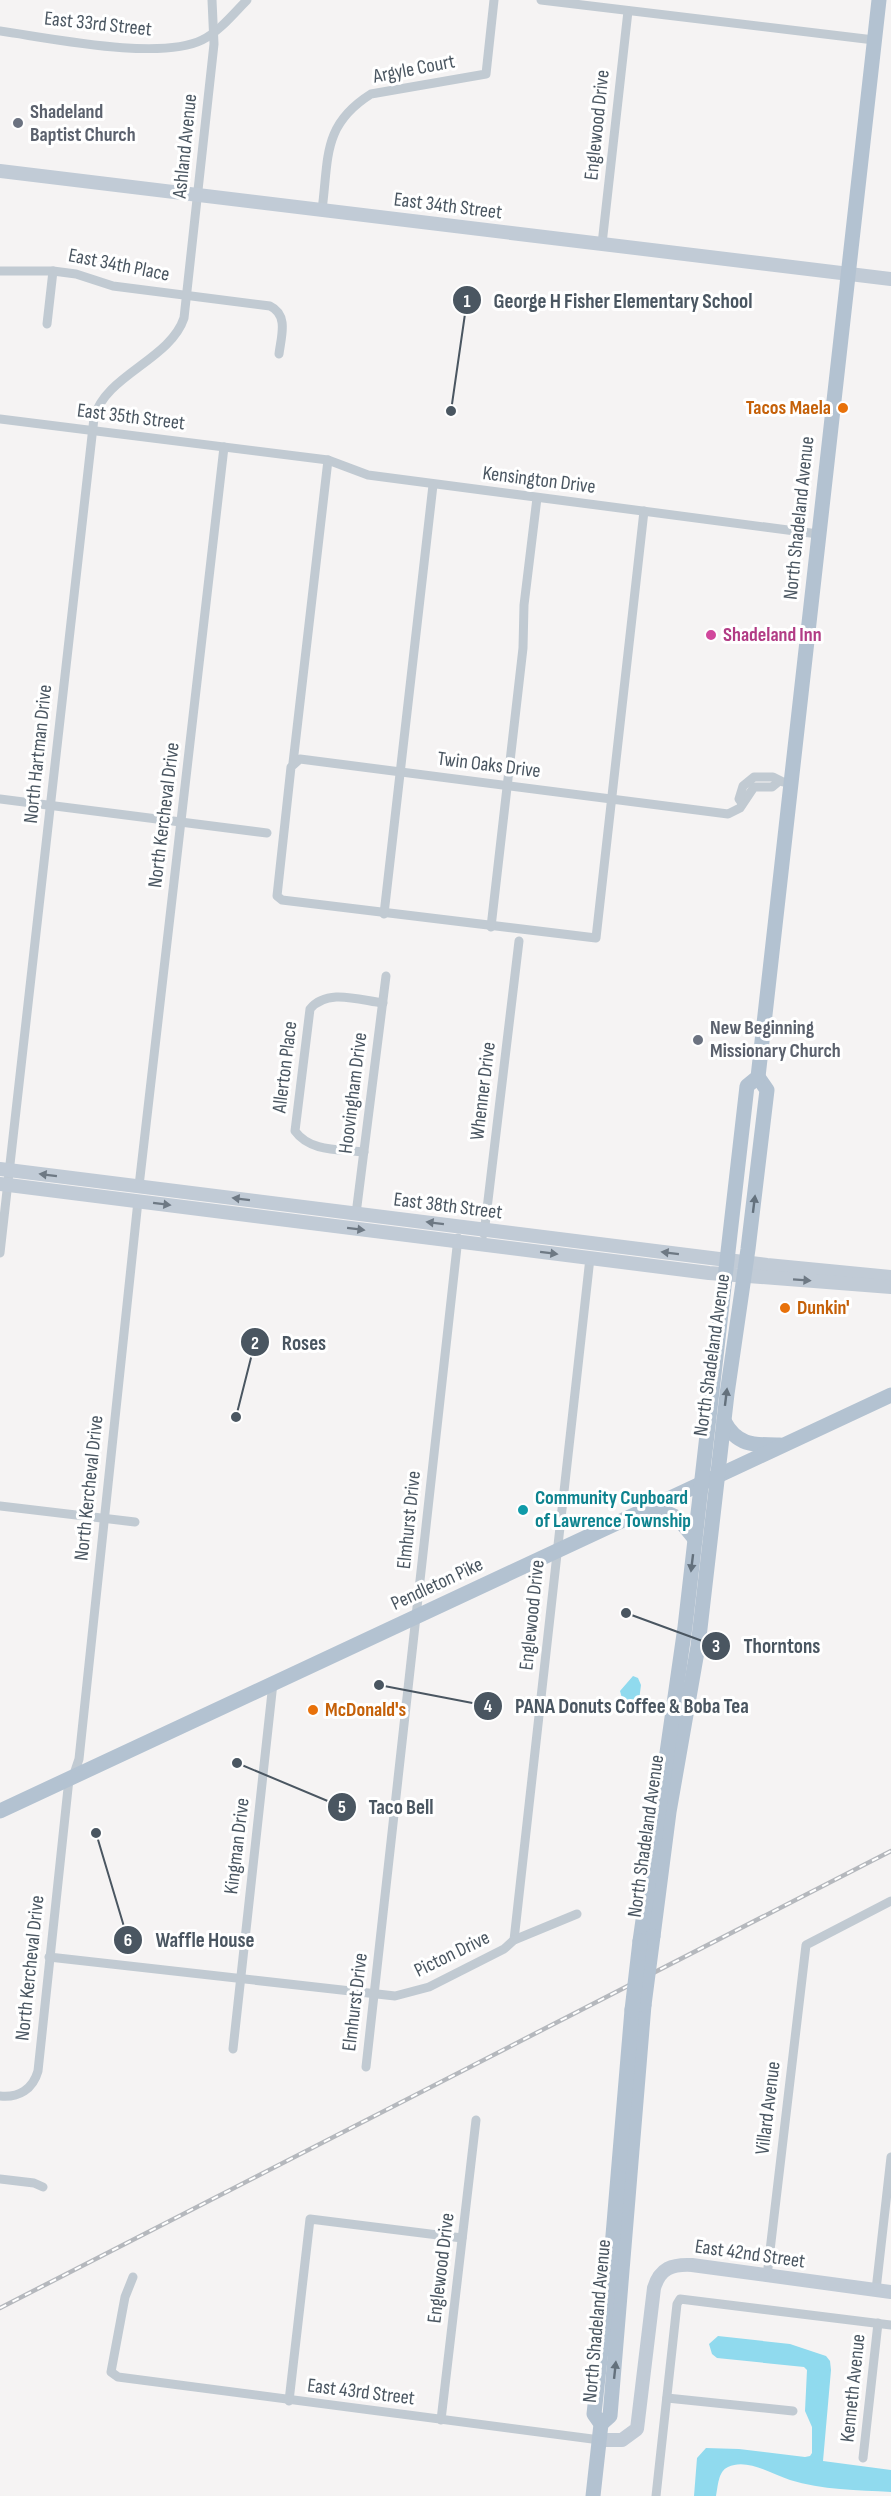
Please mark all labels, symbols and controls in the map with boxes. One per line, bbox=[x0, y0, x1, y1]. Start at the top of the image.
street label: East 33rd Street bbox=[43, 6, 153, 42]
street label: Argyle Court bbox=[370, 49, 457, 89]
street label: Englewood Drive bbox=[579, 69, 615, 181]
street label: Ashland Avenue bbox=[167, 93, 202, 200]
place label: Shadeland Baptist Church bbox=[30, 100, 136, 147]
marker: Shadeland Baptist Church bbox=[11, 116, 25, 130]
street label: East 34th Street bbox=[392, 187, 504, 225]
street label: East 34th Place bbox=[66, 243, 172, 287]
callout: George H Fisher Elementary School bbox=[452, 281, 765, 320]
text: George H Fisher Elementary School bbox=[494, 289, 752, 314]
text: 1 bbox=[463, 291, 471, 312]
place label: Tacos Maela bbox=[746, 396, 831, 420]
street label: East 35th Street bbox=[76, 398, 186, 436]
marker: Tacos Maela bbox=[836, 401, 850, 415]
street label: North Shadeland Avenue bbox=[778, 435, 820, 601]
street label: Kensington Drive bbox=[481, 461, 597, 499]
place label: Shadeland Inn bbox=[723, 623, 822, 647]
marker: Shadeland Inn bbox=[704, 628, 718, 642]
street label: North Hartman Drive bbox=[19, 683, 57, 825]
street label: North Kercheval Drive bbox=[143, 741, 185, 889]
street label: Twin Oaks Drive bbox=[436, 747, 542, 783]
place label: New Beginning Missionary Church bbox=[710, 1016, 841, 1063]
street label: Allerton Place bbox=[267, 1020, 303, 1115]
street label: Hoovingham Drive bbox=[334, 1031, 372, 1155]
marker: New Beginning Missionary Church bbox=[691, 1033, 705, 1047]
street label: Whenner Drive bbox=[465, 1041, 501, 1141]
one-way arrow bbox=[38, 1170, 57, 1180]
street label: East 38th Street bbox=[392, 1187, 504, 1225]
one-way arrow bbox=[749, 1194, 758, 1213]
one-way arrow bbox=[232, 1195, 251, 1204]
one-way arrow bbox=[153, 1200, 172, 1209]
one-way arrow bbox=[425, 1219, 444, 1228]
one-way arrow bbox=[346, 1224, 365, 1233]
one-way arrow bbox=[540, 1248, 559, 1258]
one-way arrow bbox=[660, 1248, 679, 1258]
street label: North Shadeland Avenue bbox=[689, 1272, 735, 1438]
one-way arrow bbox=[792, 1275, 811, 1285]
place label: Dunkin' bbox=[797, 1296, 850, 1320]
marker: Dunkin' bbox=[778, 1301, 792, 1315]
callout: Roses bbox=[240, 1323, 338, 1362]
text: Roses bbox=[282, 1331, 326, 1356]
text: 2 bbox=[251, 1333, 259, 1354]
one-way arrow bbox=[722, 1388, 731, 1407]
street label: North Kercheval Drive bbox=[69, 1414, 109, 1562]
street label: Elmhurst Drive bbox=[392, 1470, 426, 1570]
place label: Community Cupboard of Lawrence Township bbox=[535, 1486, 691, 1533]
marker: Community Cupboard of Lawrence Township bbox=[516, 1503, 530, 1517]
street label: Pendleton Pike bbox=[387, 1552, 487, 1616]
one-way arrow bbox=[687, 1553, 697, 1572]
street label: Englewood Drive bbox=[514, 1559, 550, 1671]
callout: Thorntons bbox=[701, 1626, 832, 1665]
text: Thorntons bbox=[744, 1634, 820, 1659]
text: 3 bbox=[712, 1636, 720, 1657]
callout: PANA Donuts Coffee & Boba Tea bbox=[473, 1687, 761, 1726]
text: PANA Donuts Coffee & Boba Tea bbox=[515, 1694, 749, 1719]
text: 4 bbox=[484, 1696, 493, 1717]
place label: McDonald's bbox=[325, 1698, 407, 1722]
marker: McDonald's bbox=[306, 1703, 320, 1717]
street label: North Shadeland Avenue bbox=[623, 1753, 669, 1919]
callout: Taco Bell bbox=[327, 1787, 446, 1826]
text: Taco Bell bbox=[368, 1795, 434, 1820]
street label: Kingman Drive bbox=[219, 1797, 255, 1895]
text: 5 bbox=[338, 1797, 346, 1818]
street label: North Kercheval Drive bbox=[10, 1894, 50, 2042]
callout: Waffle House bbox=[113, 1920, 266, 1959]
street label: Picton Drive bbox=[410, 1925, 494, 1983]
text: Waffle House bbox=[155, 1928, 255, 1953]
text: 6 bbox=[124, 1930, 132, 1951]
street label: Elmhurst Drive bbox=[337, 1952, 373, 2052]
street label: Villard Avenue bbox=[750, 2060, 786, 2156]
street label: Englewood Drive bbox=[422, 2212, 460, 2324]
street label: East 42nd Street bbox=[693, 2234, 807, 2274]
street label: North Shadeland Avenue bbox=[578, 2238, 616, 2404]
street label: Kenneth Avenue bbox=[835, 2333, 871, 2443]
one-way arrow bbox=[610, 2360, 620, 2379]
street label: East 43rd Street bbox=[306, 2374, 416, 2410]

